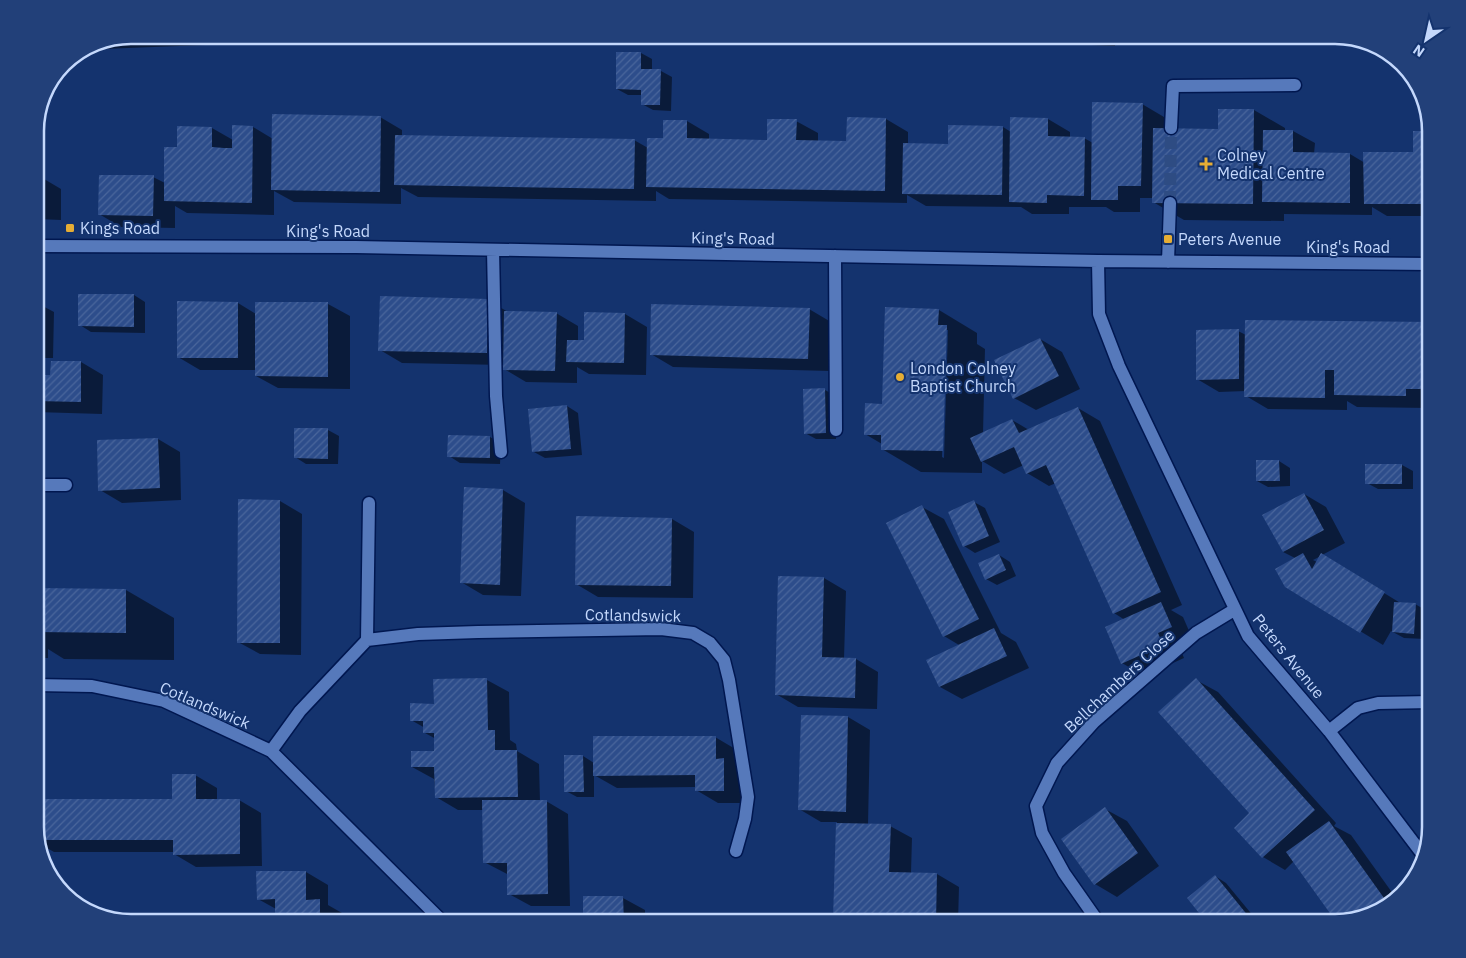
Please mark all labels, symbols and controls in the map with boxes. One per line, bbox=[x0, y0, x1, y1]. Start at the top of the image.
north arrow bbox=[1401, 15, 1451, 65]
text: N bbox=[1409, 40, 1428, 61]
place label: Colney Medical Centre bbox=[1217, 145, 1325, 183]
marker: Colney Medical Centre bbox=[1199, 157, 1213, 171]
place label: Kings Road bbox=[80, 218, 160, 238]
street label: King's Road bbox=[286, 221, 370, 241]
marker: Kings Road bbox=[64, 222, 76, 234]
street label: King's Road bbox=[691, 227, 775, 249]
place label: Peters Avenue bbox=[1178, 229, 1282, 249]
marker: Peters Avenue bbox=[1162, 233, 1174, 245]
street label: King's Road bbox=[1306, 237, 1390, 257]
place label: London Colney Baptist Church bbox=[910, 358, 1016, 396]
marker: London Colney Baptist Church bbox=[894, 371, 906, 383]
street label: Cotlandswick bbox=[585, 604, 682, 626]
street label: Peters Avenue bbox=[1249, 610, 1329, 703]
street label: Bellchambers Close bbox=[1060, 625, 1178, 737]
street label: Cotlandswick bbox=[157, 677, 254, 733]

